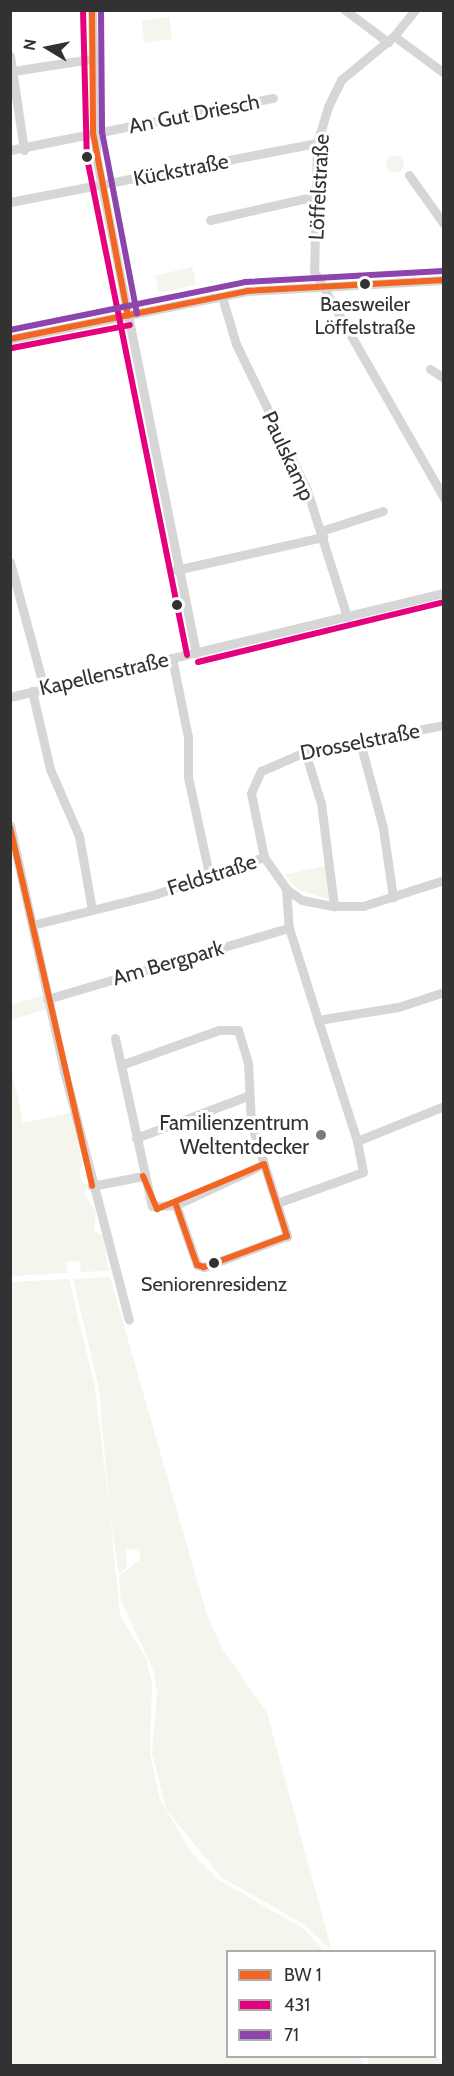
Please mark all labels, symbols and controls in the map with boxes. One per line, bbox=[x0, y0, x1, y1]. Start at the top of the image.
north arrow bbox=[18, 18, 78, 78]
text: N bbox=[19, 38, 40, 52]
street label: An Gut Driesch bbox=[126, 89, 262, 139]
street label: Löffelstraße bbox=[304, 133, 334, 241]
street label: Kückstraße bbox=[131, 148, 231, 192]
unlabelled marker bbox=[81, 151, 93, 163]
marker: Baesweiler Löffelstraße bbox=[359, 278, 371, 290]
place label: Baesweiler Löffelstraße bbox=[314, 293, 416, 340]
street label: Paulskamp bbox=[256, 407, 320, 505]
unlabelled marker bbox=[171, 599, 183, 611]
street label: Kapellenstraße bbox=[37, 647, 171, 701]
street label: Drosselstraße bbox=[298, 718, 422, 766]
street label: Feldstraße bbox=[164, 849, 260, 901]
street label: Am Bergpark bbox=[110, 935, 226, 991]
place label: Familienzentrum Weltentdecker bbox=[159, 1110, 309, 1160]
marker: Familienzentrum Weltentdecker bbox=[314, 1128, 328, 1142]
marker: Seniorenresidenz bbox=[208, 1257, 220, 1269]
place label: Seniorenresidenz bbox=[141, 1272, 287, 1296]
legend bbox=[226, 1950, 436, 2058]
text: BW 1 bbox=[284, 1964, 322, 1986]
text: 431 bbox=[284, 1994, 310, 2016]
text: 71 bbox=[284, 2024, 299, 2046]

